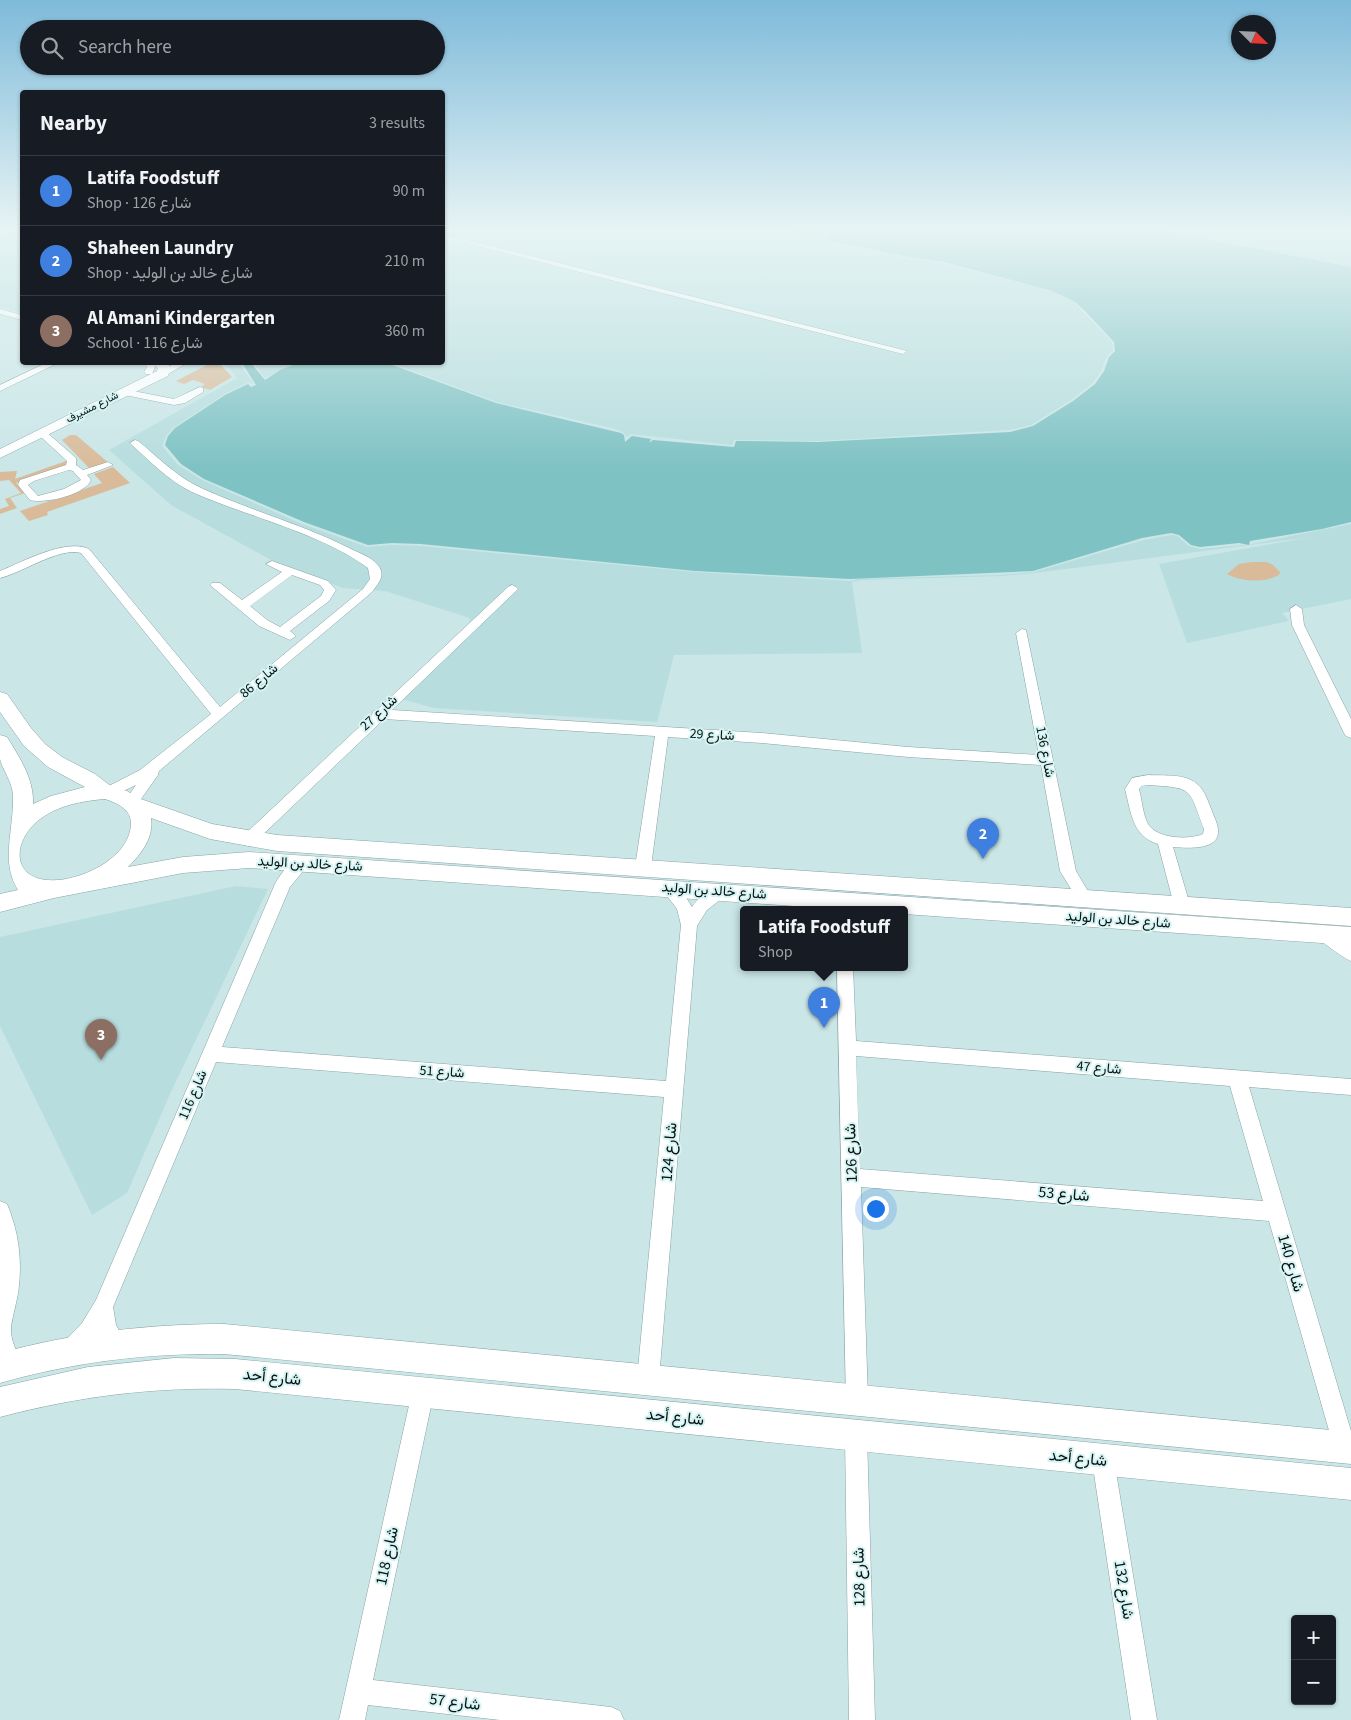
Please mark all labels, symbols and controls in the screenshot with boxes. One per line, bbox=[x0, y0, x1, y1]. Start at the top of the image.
north arrow bbox=[1231, 15, 1276, 60]
search box bbox=[20, 20, 445, 75]
icon: search bbox=[38, 34, 66, 62]
text: Search here bbox=[78, 34, 172, 61]
text: Nearby bbox=[40, 108, 107, 138]
text: 3 results bbox=[369, 112, 425, 134]
text: Latifa Foodstuff bbox=[87, 165, 219, 192]
text: 1 bbox=[52, 180, 60, 202]
text: 90 m bbox=[393, 180, 425, 202]
text: Shop · شارع 126 bbox=[87, 192, 191, 214]
text: Shaheen Laundry bbox=[87, 235, 234, 262]
text: 2 bbox=[52, 250, 60, 272]
text: 210 m bbox=[385, 250, 425, 272]
text: Shop · شارع خالد بن الوليد bbox=[87, 262, 253, 284]
text: Al Amani Kindergarten bbox=[87, 305, 275, 332]
text: 3 bbox=[52, 320, 60, 342]
text: 360 m bbox=[385, 320, 425, 342]
text: School · شارع 116 bbox=[87, 332, 203, 354]
street label: شارع مشيرف bbox=[63, 387, 121, 427]
street label: شارع 86 bbox=[235, 659, 283, 703]
street label: شارع 27 bbox=[356, 690, 402, 736]
street label: شارع 29 bbox=[689, 724, 735, 746]
street label: شارع 136 bbox=[1030, 725, 1060, 779]
pin: 2 bbox=[967, 818, 999, 859]
street label: شارع خالد بن الوليد bbox=[257, 851, 363, 877]
street label: شارع خالد بن الوليد bbox=[661, 877, 767, 905]
popup bbox=[740, 906, 908, 971]
street label: شارع خالد بن الوليد bbox=[1065, 906, 1171, 934]
text: Latifa Foodstuff bbox=[758, 914, 890, 941]
text: Shop bbox=[758, 941, 793, 963]
pin: 1 bbox=[808, 987, 840, 1028]
pin: 3 bbox=[85, 1019, 117, 1060]
street label: شارع 47 bbox=[1076, 1056, 1122, 1080]
street label: شارع 51 bbox=[419, 1060, 465, 1084]
street label: شارع 116 bbox=[174, 1067, 212, 1123]
street label: شارع 124 bbox=[655, 1122, 683, 1182]
street label: شارع 126 bbox=[839, 1123, 863, 1183]
street label: شارع 53 bbox=[1037, 1181, 1091, 1207]
your location bbox=[863, 1196, 889, 1222]
street label: شارع 140 bbox=[1272, 1231, 1310, 1295]
street label: شارع أحد bbox=[242, 1363, 302, 1391]
street label: شارع أحد bbox=[645, 1403, 705, 1431]
street label: شارع أحد bbox=[1048, 1444, 1108, 1472]
street label: شارع 118 bbox=[370, 1525, 404, 1587]
street label: شارع 128 bbox=[847, 1547, 871, 1607]
street label: شارع 132 bbox=[1109, 1559, 1139, 1621]
map controls bbox=[1291, 1615, 1336, 1705]
button: + bbox=[1291, 1615, 1336, 1660]
button: − bbox=[1291, 1660, 1336, 1705]
street label: شارع 57 bbox=[428, 1688, 482, 1716]

